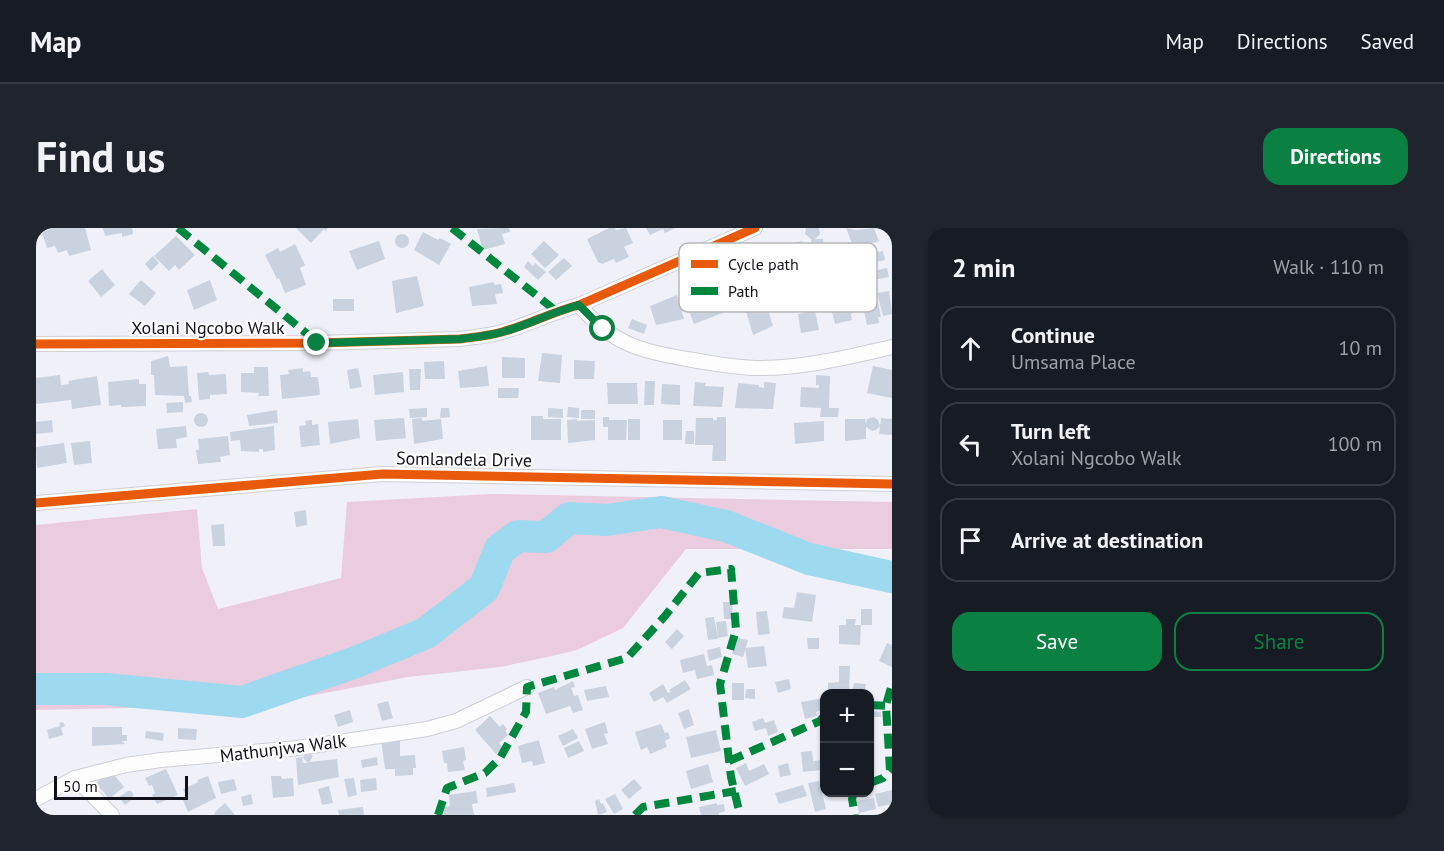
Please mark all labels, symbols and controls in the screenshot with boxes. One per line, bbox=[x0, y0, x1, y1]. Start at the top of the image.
text: Map bbox=[30, 23, 81, 60]
text: Map bbox=[1165, 28, 1204, 55]
text: Directions bbox=[1237, 28, 1328, 55]
text: Saved bbox=[1361, 28, 1414, 55]
button: Directions bbox=[1263, 128, 1408, 185]
text: Find us bbox=[36, 129, 165, 184]
legend bbox=[679, 243, 877, 312]
text: 2 min bbox=[952, 251, 1015, 284]
text: Cycle path bbox=[728, 254, 799, 274]
text: Walk · 110 m bbox=[1273, 254, 1384, 280]
text: Path bbox=[728, 281, 759, 301]
route start bbox=[589, 315, 615, 341]
street label: Xolani Ngcobo Walk bbox=[131, 316, 285, 339]
text: Continue bbox=[1011, 321, 1095, 349]
route end bbox=[303, 329, 329, 355]
icon: ahead bbox=[954, 332, 987, 365]
text: 10 m bbox=[1339, 335, 1382, 361]
text: Umsama Place bbox=[1011, 349, 1136, 375]
text: Turn left bbox=[1011, 417, 1091, 445]
icon: left bbox=[954, 428, 987, 461]
text: 100 m bbox=[1328, 431, 1382, 457]
text: Xolani Ngcobo Walk bbox=[1011, 445, 1182, 471]
street label: Somlandela Drive bbox=[396, 446, 532, 472]
icon: arrive bbox=[954, 524, 987, 557]
text: Arrive at destination bbox=[1011, 526, 1203, 554]
button: Save bbox=[952, 612, 1162, 671]
button: Share bbox=[1174, 612, 1384, 671]
map controls bbox=[820, 689, 874, 797]
button: + bbox=[820, 689, 874, 743]
street label: Mathunjwa Walk bbox=[219, 729, 348, 767]
button: − bbox=[820, 743, 874, 797]
scale bar bbox=[54, 773, 188, 800]
text: 50 m bbox=[63, 776, 98, 796]

